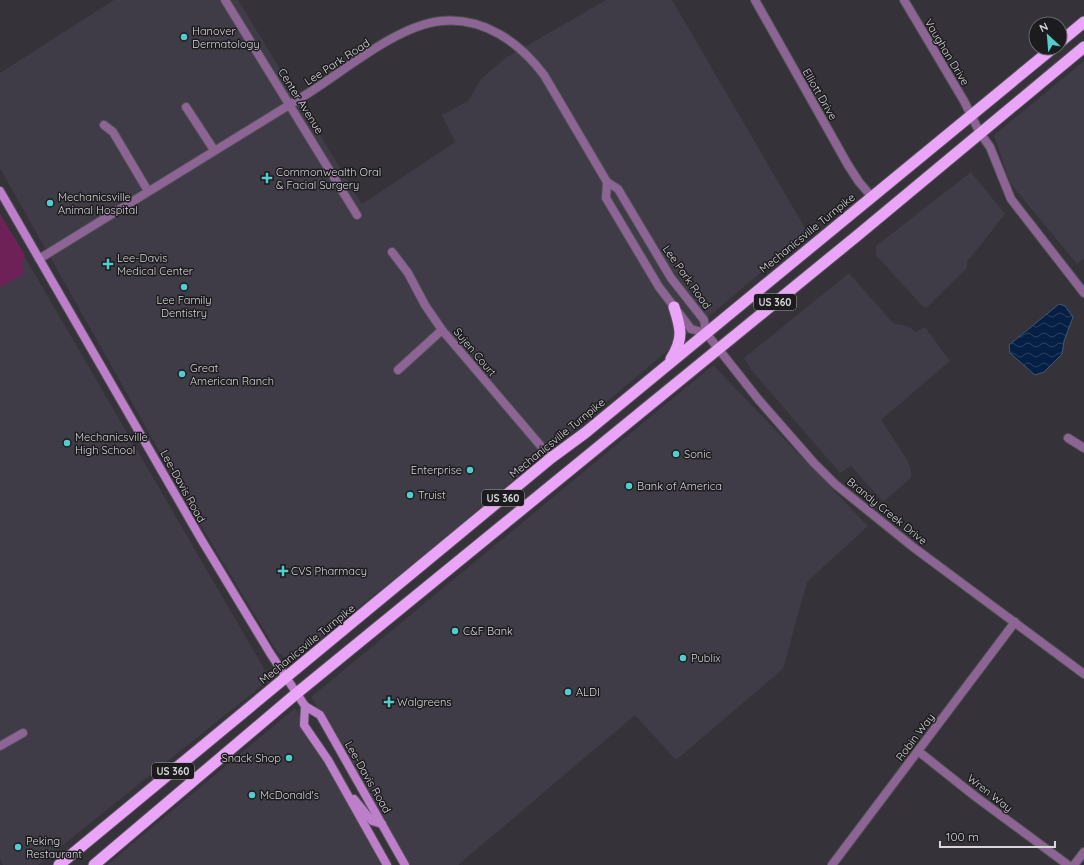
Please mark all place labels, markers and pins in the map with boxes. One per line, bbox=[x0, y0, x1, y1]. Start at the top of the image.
place label: Hanover Dermatology bbox=[192, 24, 260, 51]
marker: Hanover Dermatology bbox=[179, 32, 189, 42]
place label: Commonwealth Oral & Facial Surgery bbox=[276, 165, 381, 192]
marker: Commonwealth Oral & Facial Surgery bbox=[261, 172, 273, 184]
place label: Mechanicsville Animal Hospital bbox=[58, 190, 138, 217]
marker: Mechanicsville Animal Hospital bbox=[45, 198, 55, 208]
place label: Lee-Davis Medical Center bbox=[117, 251, 194, 278]
marker: Lee-Davis Medical Center bbox=[102, 258, 114, 270]
marker: Lee Family Dentistry bbox=[179, 282, 189, 292]
place label: Lee Family Dentistry bbox=[157, 293, 211, 320]
place label: Great American Ranch bbox=[190, 361, 274, 388]
marker: Great American Ranch bbox=[177, 369, 187, 379]
place label: Mechanicsville High School bbox=[75, 430, 148, 457]
marker: Mechanicsville High School bbox=[62, 438, 72, 448]
place label: Sonic bbox=[684, 447, 712, 461]
marker: Sonic bbox=[671, 449, 681, 459]
place label: Enterprise bbox=[411, 463, 462, 477]
marker: Enterprise bbox=[465, 465, 475, 475]
place label: Bank of America bbox=[637, 479, 722, 493]
marker: Bank of America bbox=[624, 481, 634, 491]
place label: Truist bbox=[418, 488, 446, 502]
marker: Truist bbox=[405, 490, 415, 500]
place label: CVS Pharmacy bbox=[291, 564, 367, 578]
marker: CVS Pharmacy bbox=[278, 566, 288, 576]
place label: C&F Bank bbox=[463, 624, 513, 638]
marker: C&F Bank bbox=[450, 626, 460, 636]
place label: Publix bbox=[691, 651, 721, 665]
marker: Publix bbox=[678, 653, 688, 663]
place label: ALDI bbox=[576, 685, 600, 699]
marker: ALDI bbox=[563, 687, 573, 697]
place label: Walgreens bbox=[397, 695, 451, 709]
marker: Walgreens bbox=[384, 697, 394, 707]
place label: Snack Shop bbox=[221, 751, 281, 765]
marker: Snack Shop bbox=[284, 753, 294, 763]
place label: McDonald's bbox=[260, 788, 319, 802]
marker: McDonald's bbox=[247, 790, 257, 800]
place label: Peking Restaurant bbox=[26, 834, 82, 861]
marker: Peking Restaurant bbox=[13, 842, 23, 852]

